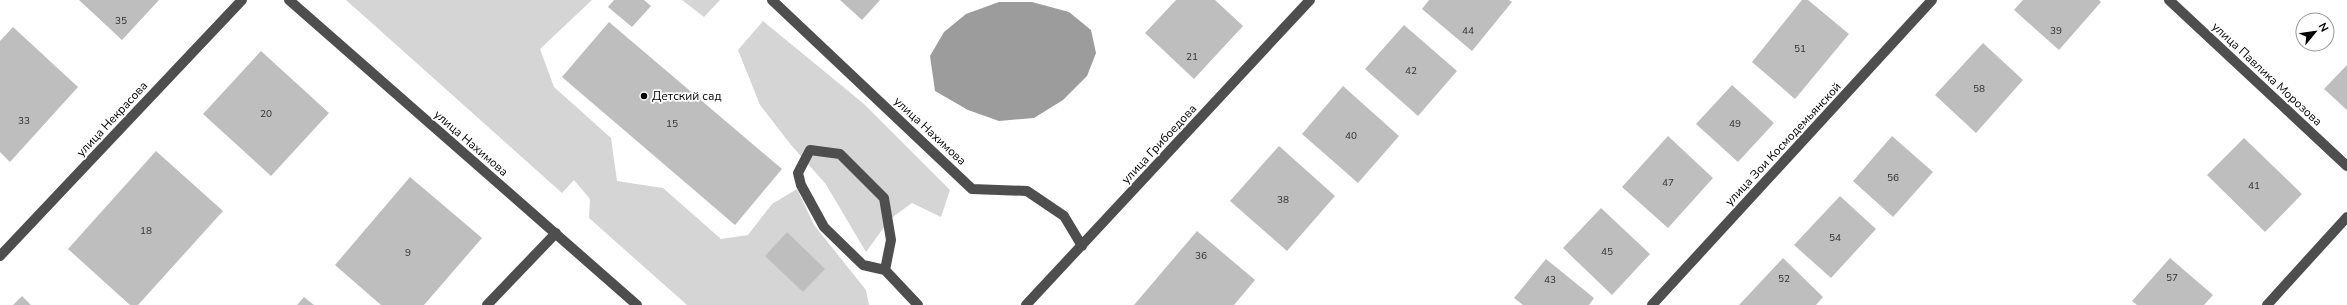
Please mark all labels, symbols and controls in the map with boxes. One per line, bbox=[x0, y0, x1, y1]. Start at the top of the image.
north arrow bbox=[2295, 12, 2335, 52]
house number: 35 bbox=[115, 14, 127, 28]
street label: улица Павлика Морозова bbox=[2208, 19, 2326, 129]
text: N bbox=[2315, 20, 2332, 35]
house number: 44 bbox=[1462, 24, 1474, 38]
house number: 39 bbox=[2050, 24, 2062, 38]
house number: 51 bbox=[1794, 42, 1806, 56]
house number: 21 bbox=[1186, 50, 1198, 64]
house number: 42 bbox=[1405, 64, 1417, 78]
street label: улица Некрасова bbox=[73, 78, 151, 160]
street label: улица Зои Космодемьянской bbox=[1721, 79, 1845, 209]
house number: 58 bbox=[1973, 82, 1985, 96]
place label: Детский сад bbox=[652, 88, 721, 104]
marker: Детский сад bbox=[639, 91, 649, 101]
street label: улица Нахимова bbox=[890, 93, 970, 169]
street label: улица Грибоедова bbox=[1118, 101, 1200, 187]
street label: улица Нахимова bbox=[431, 106, 511, 180]
house number: 20 bbox=[260, 107, 272, 121]
house number: 33 bbox=[18, 114, 30, 128]
house number: 15 bbox=[666, 117, 678, 131]
house number: 49 bbox=[1729, 117, 1741, 131]
house number: 40 bbox=[1345, 129, 1357, 143]
house number: 56 bbox=[1887, 171, 1899, 185]
house number: 47 bbox=[1662, 176, 1674, 190]
house number: 41 bbox=[2248, 179, 2260, 193]
house number: 38 bbox=[1277, 193, 1289, 207]
house number: 18 bbox=[140, 224, 152, 238]
house number: 54 bbox=[1829, 231, 1841, 245]
house number: 45 bbox=[1601, 245, 1613, 259]
house number: 9 bbox=[405, 246, 411, 260]
house number: 36 bbox=[1195, 249, 1207, 263]
house number: 57 bbox=[2166, 271, 2178, 285]
house number: 52 bbox=[1778, 272, 1790, 286]
house number: 43 bbox=[1544, 273, 1556, 287]

